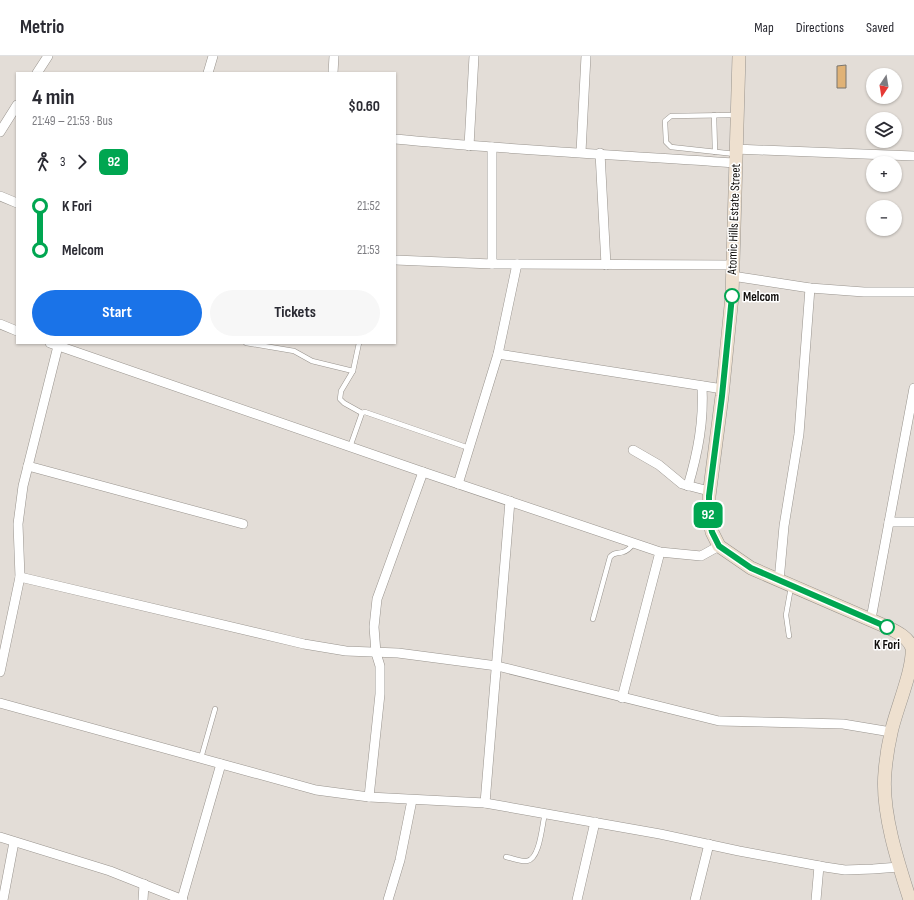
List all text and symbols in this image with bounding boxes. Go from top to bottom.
text: Metrio [20,16,64,39]
text: Map [754,19,774,36]
text: Directions [796,19,844,36]
text: Saved [866,19,894,36]
north arrow [866,68,902,104]
map controls [866,68,902,236]
text: 4 min [32,84,75,111]
text: $0.60 [348,97,380,116]
button: layers [866,112,902,148]
text: 21:49 – 21:53 · Bus [32,113,113,129]
icon: walk [32,151,54,173]
icon: forward [71,151,93,173]
text: 92 [107,153,120,170]
text: 3 [60,154,65,170]
button: + [866,156,902,192]
street label: Atomic Hills Estate Street [724,163,744,276]
text: K Fori [62,197,92,216]
text: 21:52 [357,198,380,214]
button: − [866,200,902,236]
text: Melcom [62,241,104,260]
text: 21:53 [357,242,380,258]
marker: Melcom [724,288,740,304]
place label: Melcom [743,289,780,305]
button: Start [32,290,202,336]
button: Tickets [210,290,380,336]
line badge: 92 [690,502,726,528]
text: 92 [702,506,714,523]
marker: K Fori [879,619,895,635]
place label: K Fori [874,637,900,653]

